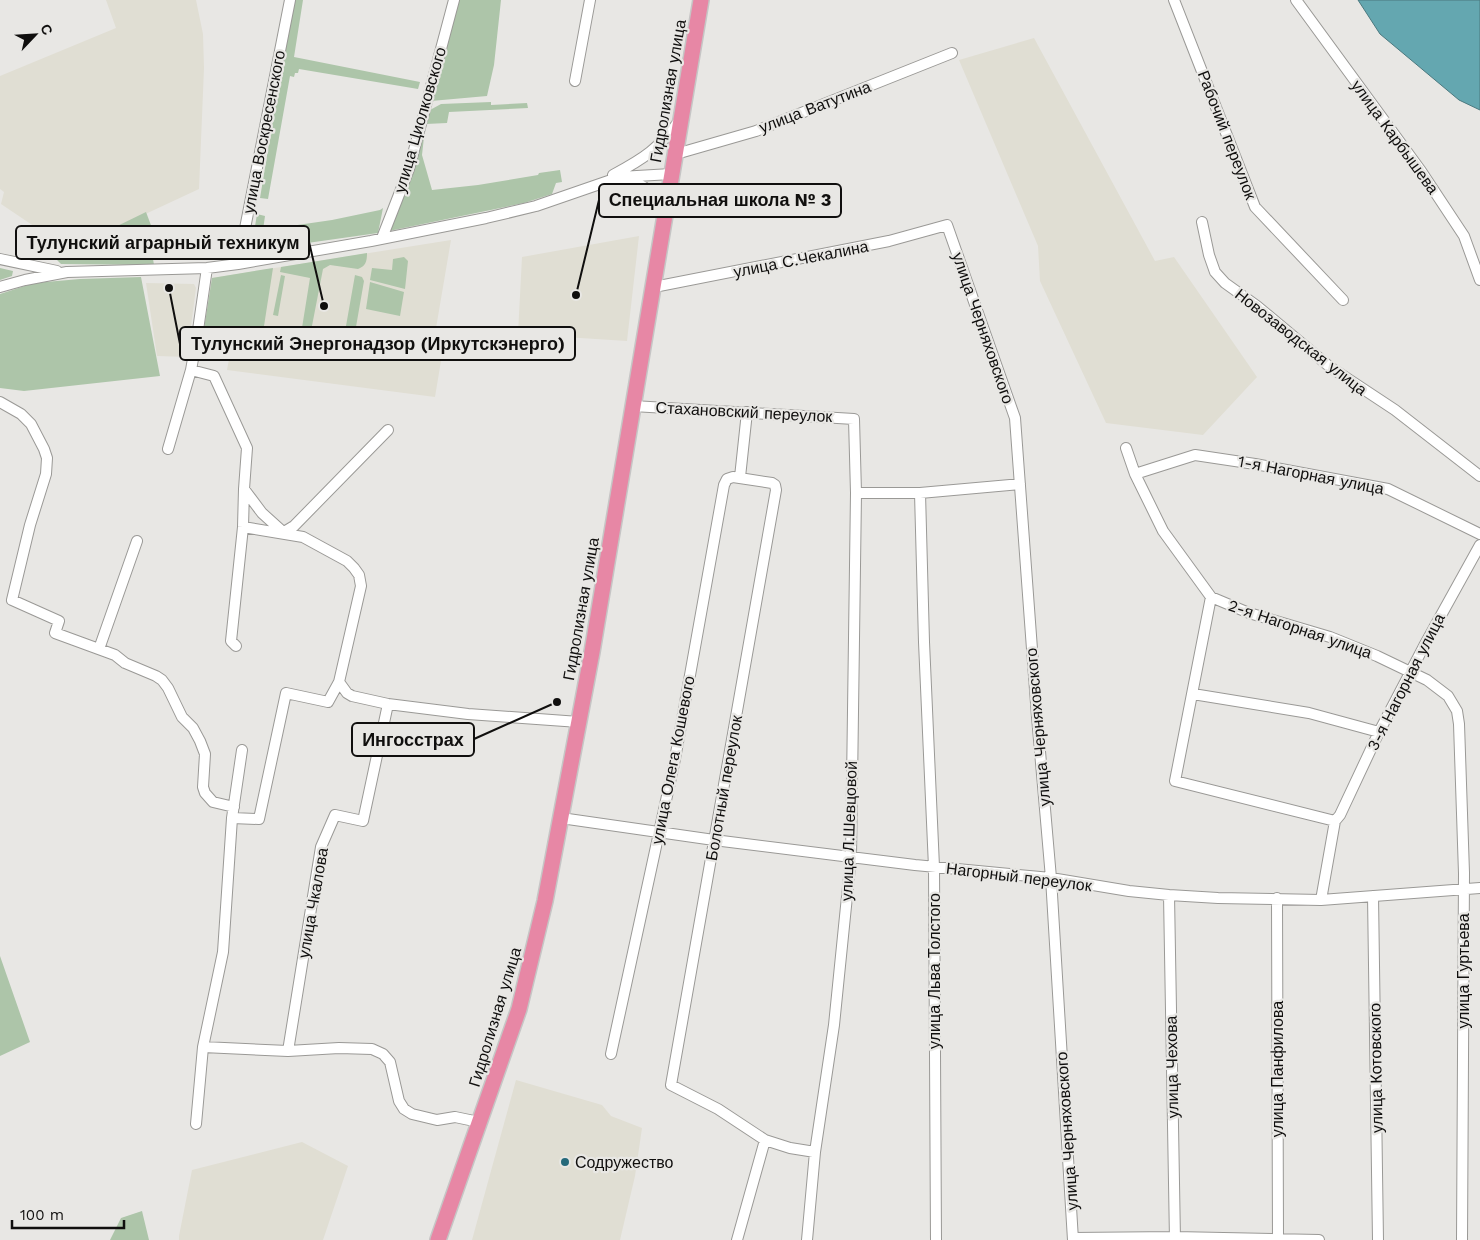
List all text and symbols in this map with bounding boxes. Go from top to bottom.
north arrow [10,10,60,60]
street label: Гидролизная улица [646,18,690,164]
text: С [37,22,56,37]
street label: улица Циолковского [390,45,450,195]
street label: улица Воскресенского [239,49,289,215]
street label: Рабочий переулок [1194,68,1261,203]
street label: улица Карбышева [1347,76,1443,198]
street label: улица Ватутина [756,77,874,137]
callout: Специальная школа № 3 [599,184,841,217]
text: Специальная школа № 3 [609,189,831,210]
callout: Тулунский аграрный техникум [16,226,309,259]
text: Тулунский аграрный техникум [26,232,300,253]
street label: улица С.Чекалина [732,237,870,281]
street label: улица Черняховского [948,250,1018,406]
street label: Новозаводская улица [1231,285,1371,400]
callout: Тулунский Энергонадзор (Иркутскэнерго) [180,327,575,360]
text: Тулунский Энергонадзор (Иркутскэнерго) [191,333,565,354]
street label: Стахановский переулок [655,398,834,426]
street label: 1-я Нагорная улица [1237,452,1386,498]
street label: Гидролизная улица [559,536,603,682]
street label: 2-я Нагорная улица [1226,595,1375,663]
street label: 3-я Нагорная улица [1363,610,1449,754]
street label: улица Черняховского [1022,647,1054,807]
street label: улица Олега Кошевого [647,674,699,846]
street label: Болотный переулок [702,713,746,862]
callout: Ингосстрах [352,723,474,756]
text: Ингосстрах [362,729,464,750]
street label: улица Л.Шевцовой [837,761,861,901]
street label: улица Чкалова [294,846,332,960]
street label: Нагорный переулок [945,859,1094,895]
street label: улица Льва Толстого [925,893,944,1049]
street label: улица Гуртьева [1454,913,1473,1029]
street label: Гидролизная улица [465,945,525,1089]
street label: улица Панфилова [1268,1001,1287,1137]
street label: улица Котовского [1365,1003,1387,1133]
street label: улица Чехова [1162,1015,1182,1118]
street label: улица Черняховского [1052,1051,1082,1211]
place label: Содружество [575,1153,674,1172]
marker: Содружество [559,1156,571,1168]
scale bar [12,1198,125,1230]
text: 100 m [20,1206,64,1224]

